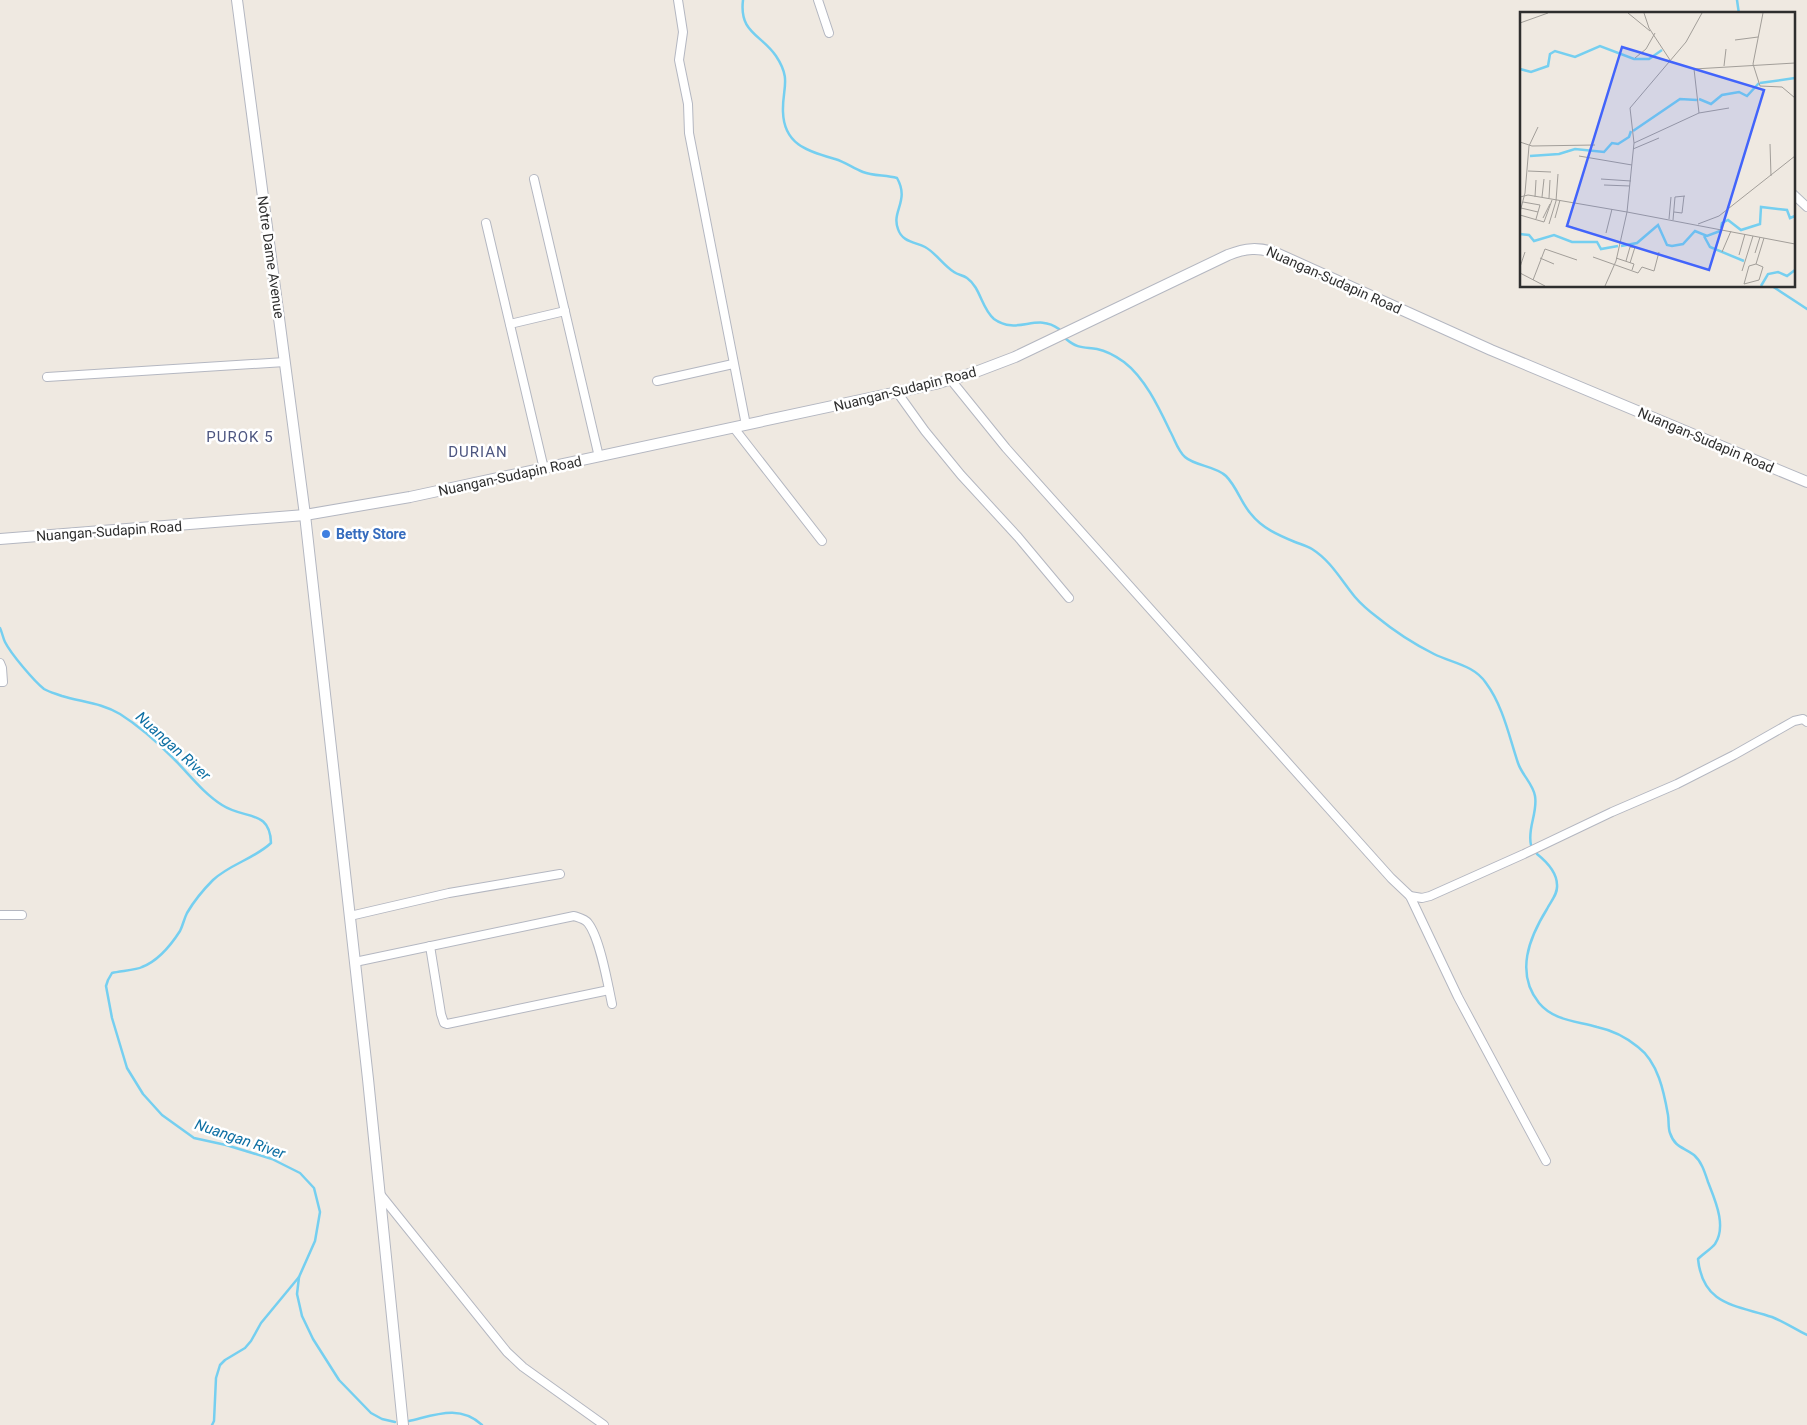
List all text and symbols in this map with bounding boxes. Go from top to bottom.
inset map [1520,12,1794,288]
street label: Notre Dame Avenue [254,195,288,319]
street label: Nuangan-Sudapin Road [1264,243,1404,317]
street label: Nuangan-Sudapin Road [832,364,978,414]
street label: Nuangan-Sudapin Road [1636,404,1776,476]
district label: PUROK 5 [206,428,274,446]
district label: DURIAN [448,443,508,461]
street label: Nuangan-Sudapin Road [437,453,583,499]
street label: Nuangan-Sudapin Road [35,518,183,544]
place label: Betty Store [336,526,407,542]
marker: Betty Store [320,528,332,540]
water label: Nuangan River [132,708,215,785]
water label: Nuangan River [193,1115,288,1163]

